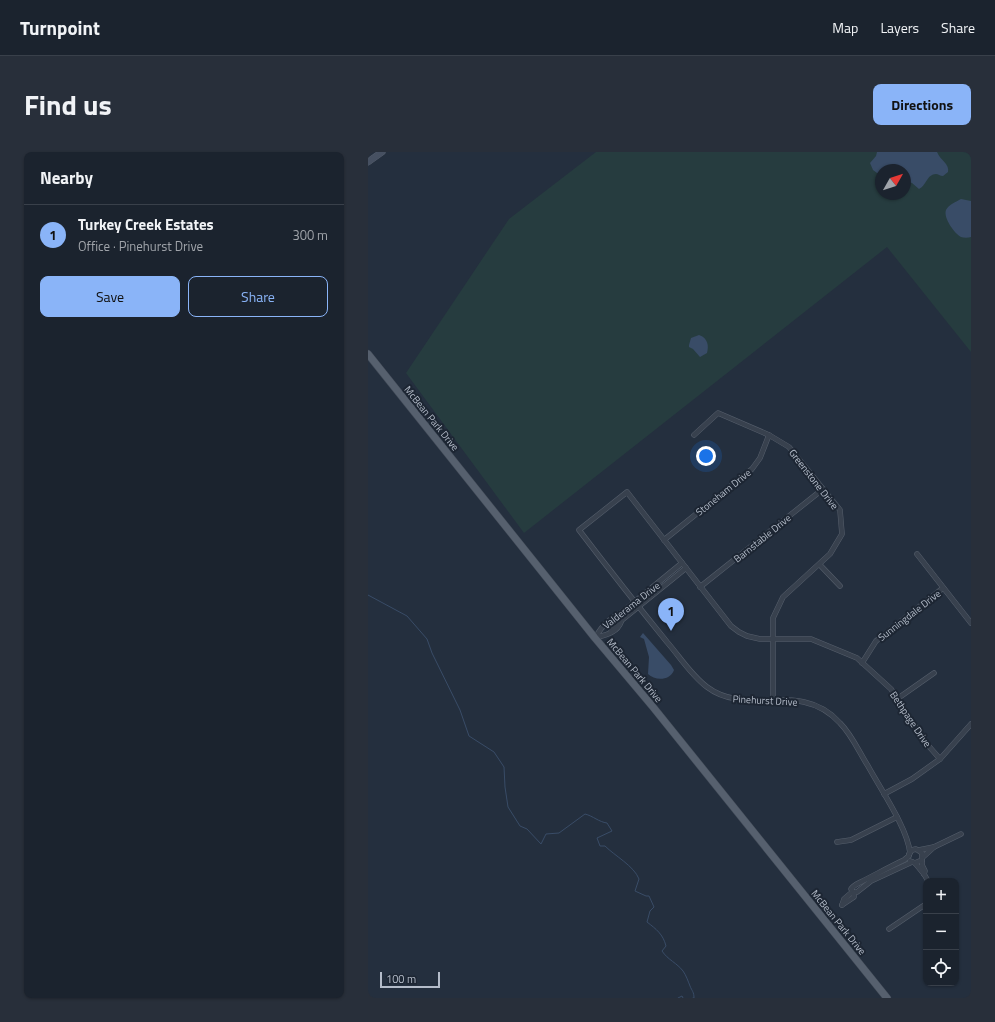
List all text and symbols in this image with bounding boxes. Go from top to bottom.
text: Turnpoint [20,13,100,42]
text: Map [832,17,858,38]
text: Layers [880,17,919,38]
text: Share [941,17,975,38]
text: Find us [24,83,112,126]
button: Directions [873,84,971,125]
north arrow [875,164,911,200]
text: Nearby [40,165,93,191]
text: Turkey Creek Estates [78,213,214,236]
text: 1 [49,225,57,245]
text: 300 m [292,225,328,245]
text: Office · Pinehurst Drive [78,236,203,256]
button: Save [40,276,180,317]
button: Share [188,276,328,317]
street label: McBean Park Drive [401,383,463,454]
your location [696,446,716,466]
street label: Greenstone Drive [785,446,842,513]
street label: Stoneham Drive [692,465,754,519]
street label: Barnstable Drive [730,511,794,566]
street label: Valderama Drive [599,578,663,633]
street label: Sunningdale Drive [875,586,944,645]
pin: 1 [658,598,684,631]
street label: McBean Park Drive [603,635,666,706]
street label: Bethpage Drive [886,688,935,750]
street label: Pinehurst Drive [732,691,798,710]
map controls [923,878,959,986]
button: + [923,878,959,914]
street label: McBean Park Drive [808,887,870,958]
button: − [923,914,959,950]
button: locate [923,950,959,986]
scale bar [380,970,440,989]
text: 100 m [386,971,416,987]

